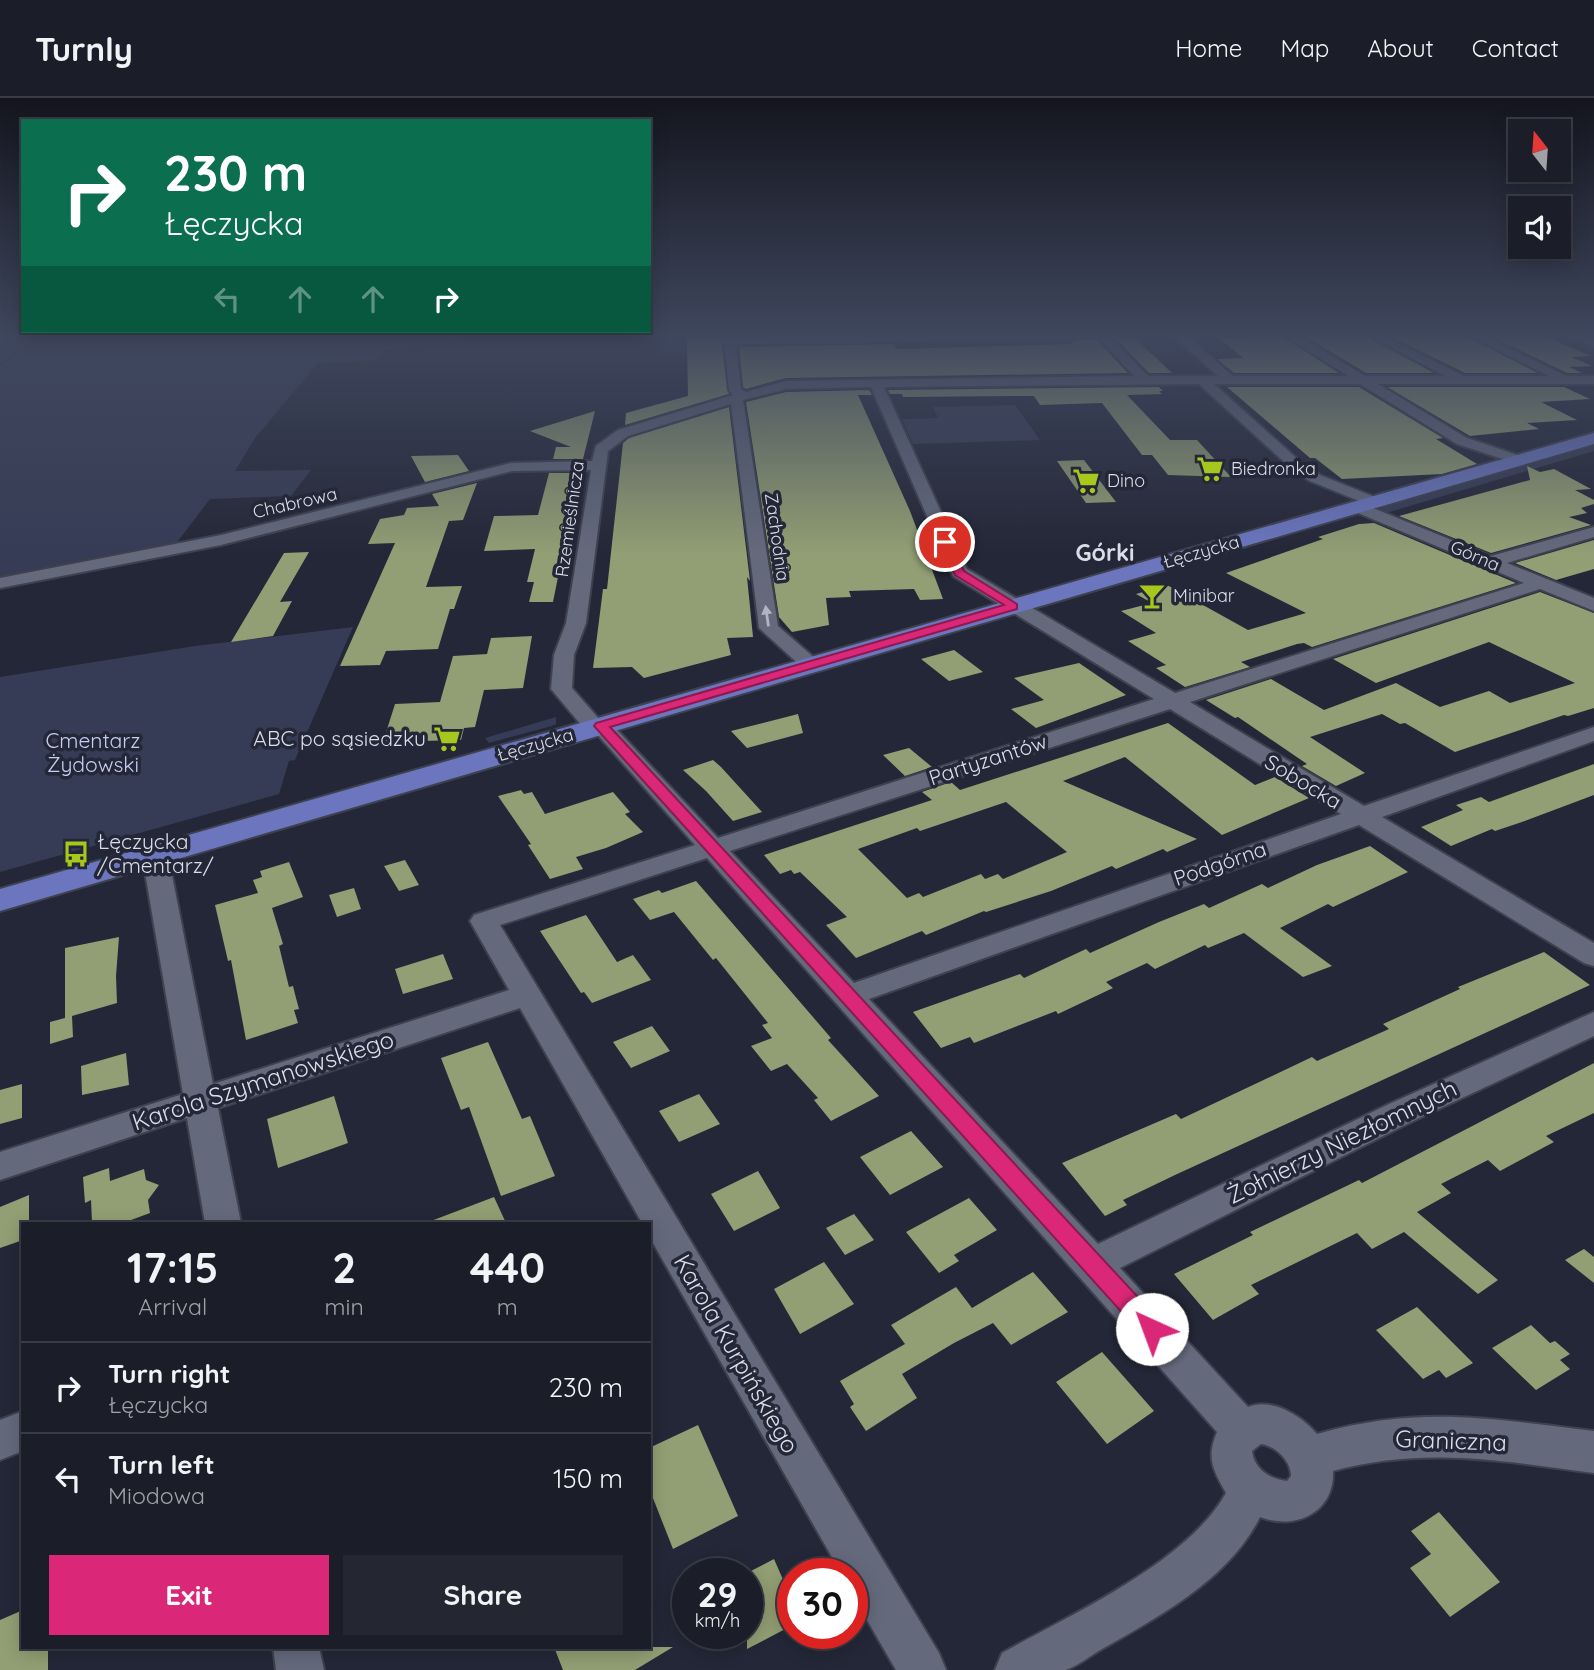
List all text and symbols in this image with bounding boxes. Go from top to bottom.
text: Turnly [35,28,133,69]
text: Home [1175,33,1242,63]
text: Map [1280,33,1329,63]
text: About [1367,33,1434,63]
text: Contact [1472,33,1559,63]
north arrow [1508,119,1572,182]
map controls [1508,119,1571,259]
text: 230 m [164,142,307,203]
icon: right [49,147,140,238]
button: sound [1508,196,1571,259]
text: Łęczycka [164,203,304,243]
icon: left [208,280,246,318]
icon: ahead [281,280,319,318]
icon: ahead [354,280,392,318]
icon: right [427,280,465,318]
supermarket icon: Biedronka [1195,454,1225,484]
place label: Biedronka [1231,457,1316,480]
street label: Rzemieślnicza [550,459,589,578]
supermarket icon: Dino [1071,466,1101,496]
place label: Dino [1107,469,1145,492]
street label: Chabrowa [251,482,339,523]
street label: Zachodnia [760,491,795,583]
pin [915,512,975,572]
icon: arrive [926,523,964,561]
street label: Łęczycka [1160,530,1242,573]
street label: Górna [1447,535,1503,576]
district label: Górki [1076,538,1134,567]
bar icon: Minibar [1137,581,1167,611]
place label: Minibar [1173,584,1235,607]
one-way arrow [761,605,772,627]
street label: Łęczycka [494,723,576,766]
supermarket icon: ABC po sąsiedzku [432,724,462,754]
place label: ABC po sąsiedzku [253,725,426,751]
park label: Cmentarz Żydowski [46,727,140,777]
street label: Partyzantów [925,728,1050,790]
street label: Sobocka [1261,748,1346,814]
place label: Łęczycka /Cmentarz/ [97,828,214,878]
street label: Podgórna [1170,835,1270,891]
bus stop icon: Łęczycka /Cmentarz/ [61,839,91,869]
street label: Karola Szymanowskiego [128,1024,397,1137]
street label: Żołnierzy Niezłomnych [1222,1072,1461,1210]
text: 17:15 [127,1241,218,1294]
text: 2 [332,1241,356,1294]
text: 440 [470,1241,545,1294]
street label: Karola Kurpińskiego [668,1249,806,1458]
text: Arrival [138,1292,207,1321]
text: min [325,1292,364,1321]
text: m [497,1292,518,1321]
position arrow [1115,1292,1189,1366]
text: Turn right [108,1357,230,1390]
icon: right [49,1369,87,1407]
text: 230 m [549,1371,623,1404]
text: Łęczycka [108,1390,208,1419]
street label: Graniczna [1395,1423,1507,1457]
text: Turn left [108,1448,215,1481]
icon: left [49,1460,87,1498]
text: 150 m [553,1462,623,1495]
text: Miodowa [108,1481,205,1510]
button: Exit [49,1555,329,1635]
button: Share [343,1555,623,1635]
speed limit sign: 30 [777,1558,868,1649]
text: 29 [698,1572,737,1616]
text: km/h [695,1609,740,1632]

